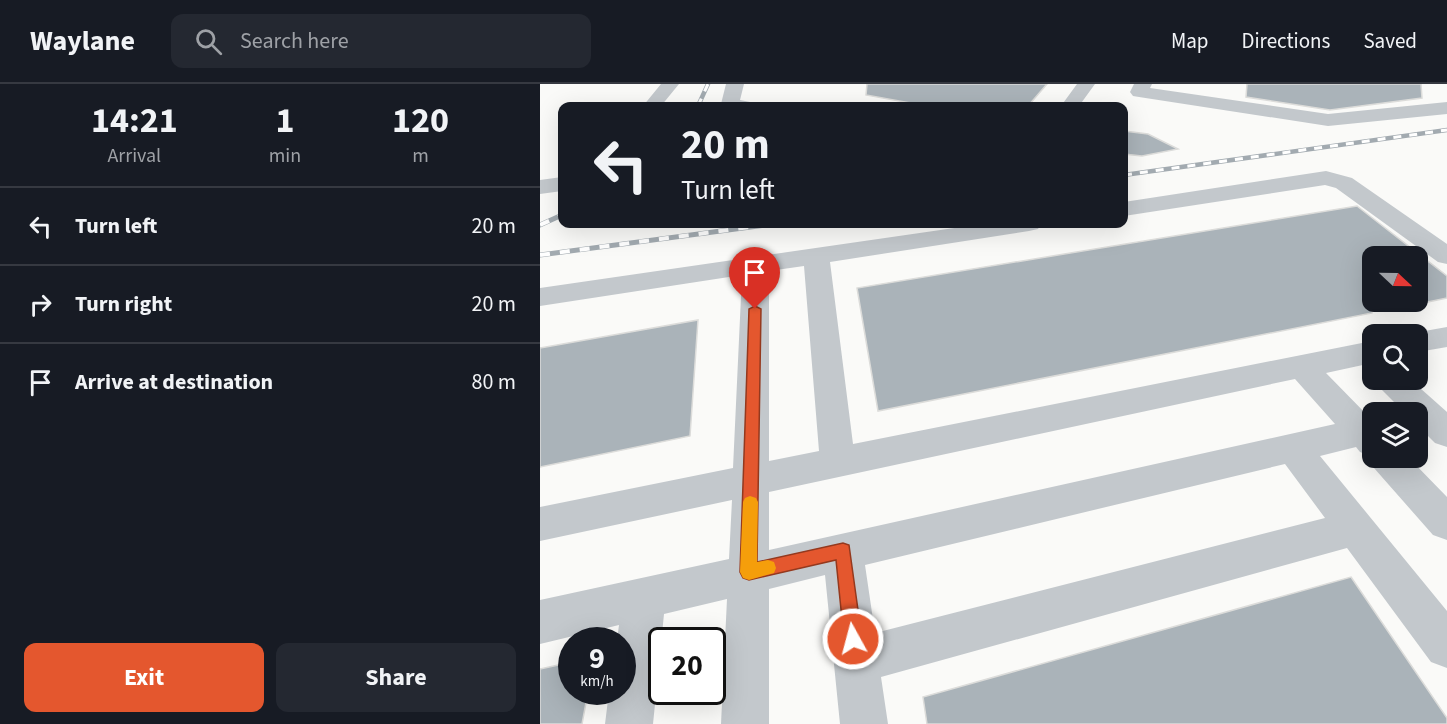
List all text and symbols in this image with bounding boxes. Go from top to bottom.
search box [171,14,591,68]
text: Waylane [30,21,135,61]
icon: search [192,25,225,58]
text: Search here [240,25,349,57]
text: Map [1171,26,1209,56]
text: Directions [1242,26,1330,56]
text: Saved [1363,26,1417,56]
text: 14:21 [91,95,178,146]
text: 1 [275,95,294,146]
text: 120 [392,95,449,146]
text: 20 m [681,115,770,175]
icon: left [582,126,660,204]
text: Arrival [107,142,161,170]
text: min [269,142,301,170]
text: m [412,142,429,170]
text: Turn left [681,171,775,210]
icon: left [24,210,57,243]
text: Turn left [75,210,157,242]
text: 20 m [471,210,516,242]
north arrow [1362,246,1428,312]
map controls [1362,246,1428,468]
pin [729,247,780,309]
icon: arrive [738,256,771,289]
icon: right [24,288,57,321]
text: Turn right [75,288,172,320]
text: 20 m [471,288,516,320]
button: search [1362,324,1428,390]
icon: arrive [24,366,57,399]
text: Arrive at destination [75,366,273,398]
text: 80 m [471,366,516,398]
button: layers [1362,402,1428,468]
position arrow [821,607,885,671]
speed limit sign: 20 [648,627,726,705]
text: 9 [589,637,605,680]
button: Exit [24,643,264,712]
button: Share [276,643,516,712]
text: km/h [580,671,614,692]

